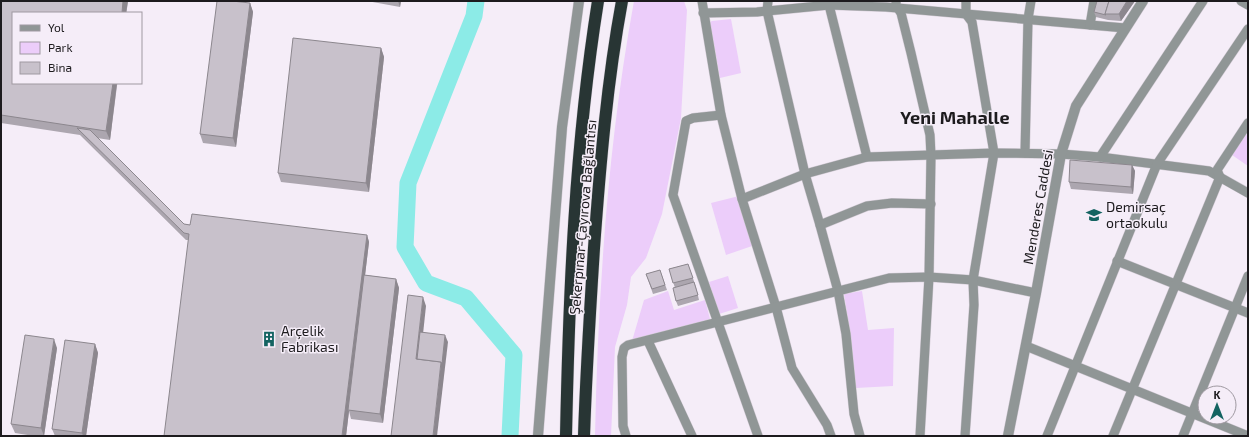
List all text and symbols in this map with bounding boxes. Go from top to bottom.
legend [12,12,142,84]
text: Yol [48,20,65,34]
text: Park [48,40,73,54]
text: Bina [48,60,72,74]
district label: Yeni Mahalle [900,106,1010,128]
street label: Şekerpınar-Çayırova Bağlantısı [566,119,600,315]
street label: Menderes Caddesi [1019,148,1056,266]
place label: Demirsaç ortaokulu [1106,198,1168,231]
school or university icon: Demirsaç ortaokulu [1085,206,1103,224]
place label: Arçelik Fabrikası [281,322,338,355]
building icon: Arçelik Fabrikası [260,330,278,348]
north arrow [1197,385,1237,425]
text: K [1214,388,1221,401]

